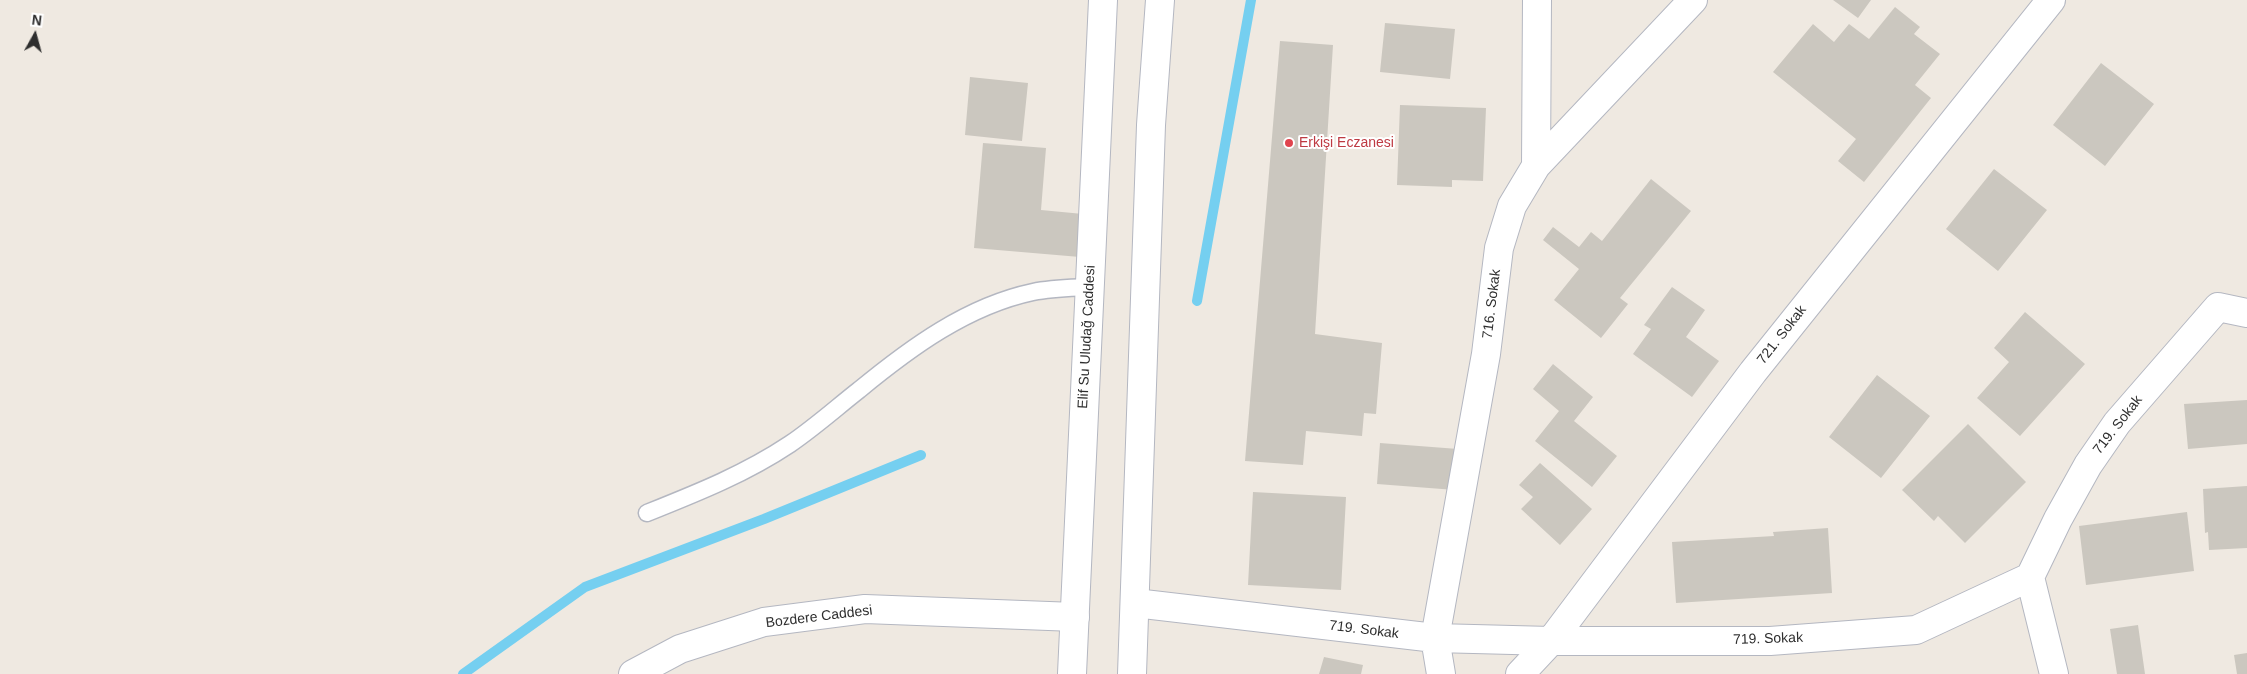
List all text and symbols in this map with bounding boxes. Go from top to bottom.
north arrow [10,10,60,60]
text: N [31,12,43,29]
place label: Erkişi Eczanesi [1299,135,1394,151]
marker: Erkişi Eczanesi [1283,137,1295,149]
street label: Elif Su Uludağ Caddesi [1075,265,1099,409]
street label: 716. Sokak [1479,268,1505,340]
street label: 721. Sokak [1754,302,1810,368]
street label: 719. Sokak [2090,392,2146,458]
street label: Bozdere Caddesi [765,602,873,632]
street label: 719. Sokak [1328,617,1400,643]
street label: 719. Sokak [1733,629,1803,649]

